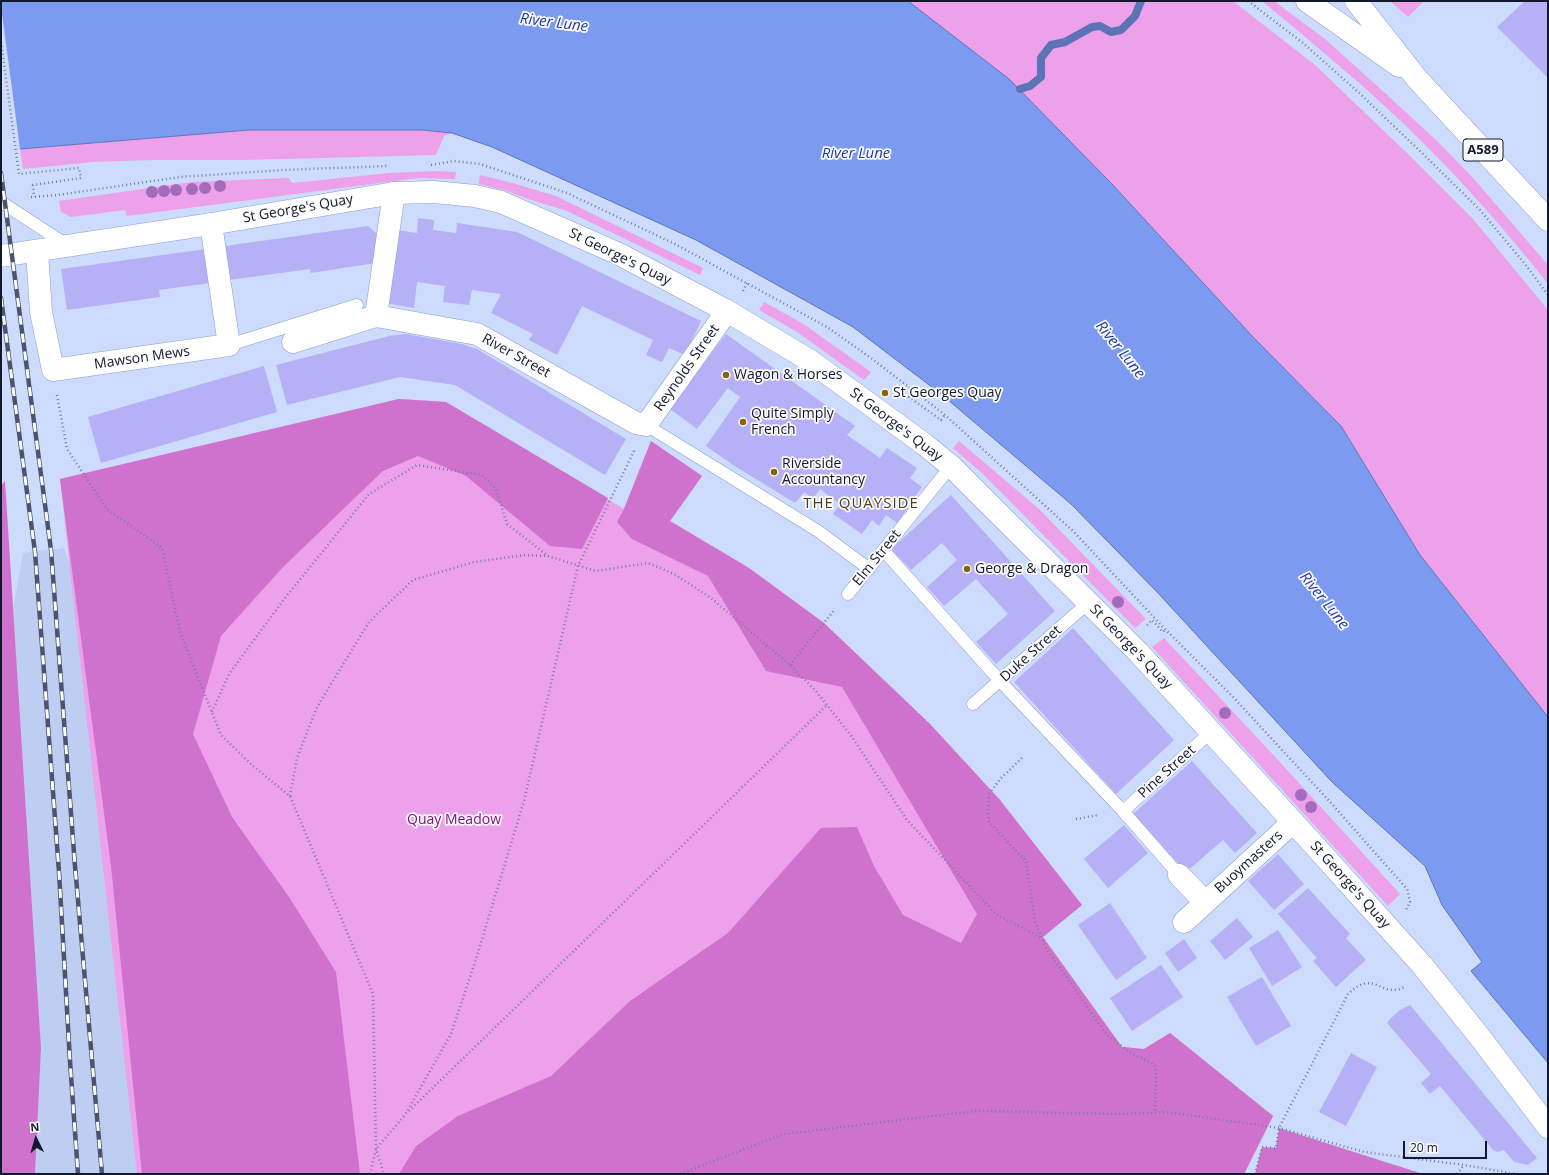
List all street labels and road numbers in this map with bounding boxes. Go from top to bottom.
road number: A589 [1463,139,1503,161]
street label: St George's Quay [242,191,354,227]
street label: St George's Quay [566,225,674,289]
street label: Reynolds Street [651,321,723,415]
street label: River Street [479,330,553,382]
street label: Mawson Mews [93,343,191,373]
street label: St George's Quay [846,385,946,465]
street label: Elm Street [849,527,905,589]
street label: St George's Quay [1086,601,1176,693]
street label: Duke Street [997,622,1065,686]
street label: Pine Street [1135,742,1199,802]
street label: Buoymasters [1212,827,1286,897]
street label: St George's Quay [1306,838,1394,932]

